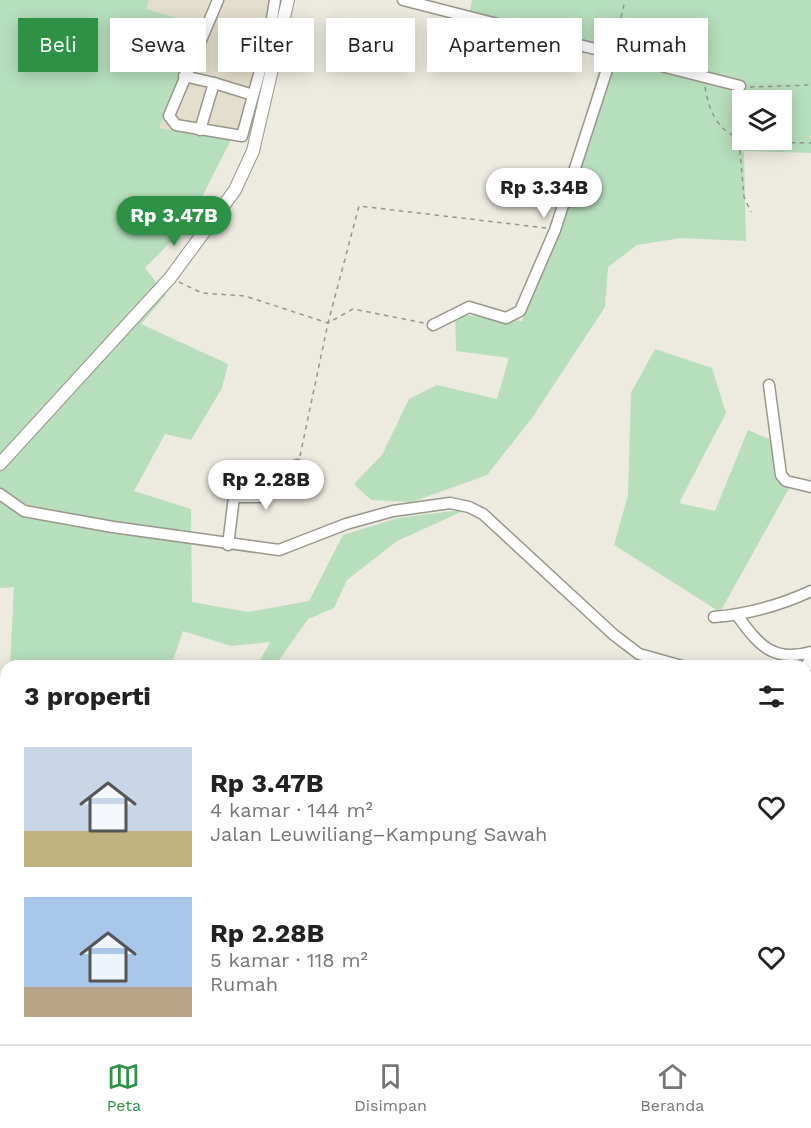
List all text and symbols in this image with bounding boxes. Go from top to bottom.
chip: Beli [18,18,98,72]
chip: Sewa [110,18,206,72]
chip: Filter [218,18,314,72]
chip: Baru [326,18,415,72]
chip: Apartemen [427,18,582,72]
chip: Rumah [594,18,708,72]
map controls [732,90,792,150]
button: layers [732,90,792,150]
pin: Rp 3.34B [482,168,606,219]
text: Rp 3.34B [500,175,588,199]
pin: Rp 3.47B [112,196,236,247]
text: Rp 3.47B [130,203,218,227]
pin: Rp 2.28B [204,460,328,511]
text: Rp 2.28B [222,467,310,491]
icon: filters [755,680,788,713]
text: 3 properti [24,681,151,711]
text: Rp 3.47B [210,768,324,798]
icon: home [72,771,144,843]
icon: heart [755,791,788,824]
text: 4 kamar · 144 m² [210,798,373,822]
text: Jalan Leuwiliang–Kampung Sawah [210,822,547,846]
text: Rp 2.28B [210,918,324,948]
icon: home [72,921,144,993]
icon: heart [755,941,788,974]
text: 5 kamar · 118 m² [210,948,368,972]
text: Rumah [210,972,278,996]
tab: Peta [107,1060,141,1115]
tab: Disimpan [354,1060,427,1115]
tab: Beranda [640,1060,704,1115]

